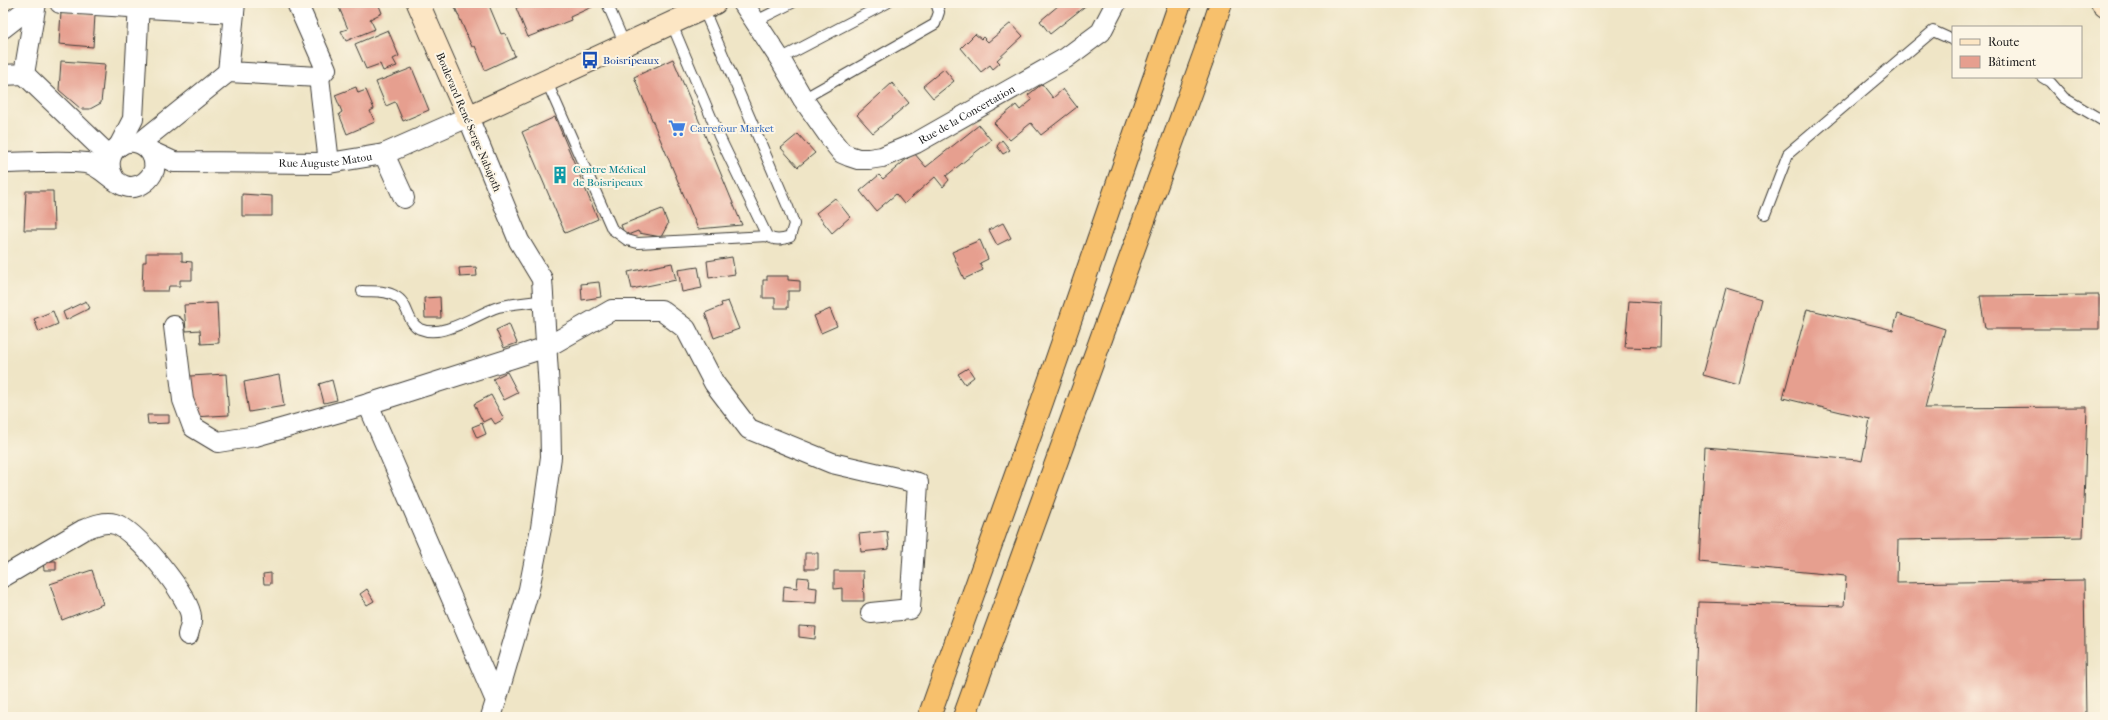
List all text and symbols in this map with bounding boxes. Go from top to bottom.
legend [1952,26,2082,78]
text: Route [1988,35,2020,49]
bus stop icon: Boisripeaux [580,50,600,70]
street label: Boulevard René Serge Nabajoth [433,51,504,194]
place label: Boisripeaux [603,54,660,67]
text: Bâtiment [1988,55,2037,69]
street label: Rue de la Concertation [916,82,1018,147]
supermarket icon: Carrefour Market [667,118,687,138]
place label: Carrefour Market [690,122,774,135]
street label: Rue Auguste Matou [279,150,374,170]
place label: Centre Médical de Boisripeaux [573,163,646,189]
building icon: Centre Médical de Boisripeaux [550,165,570,185]

